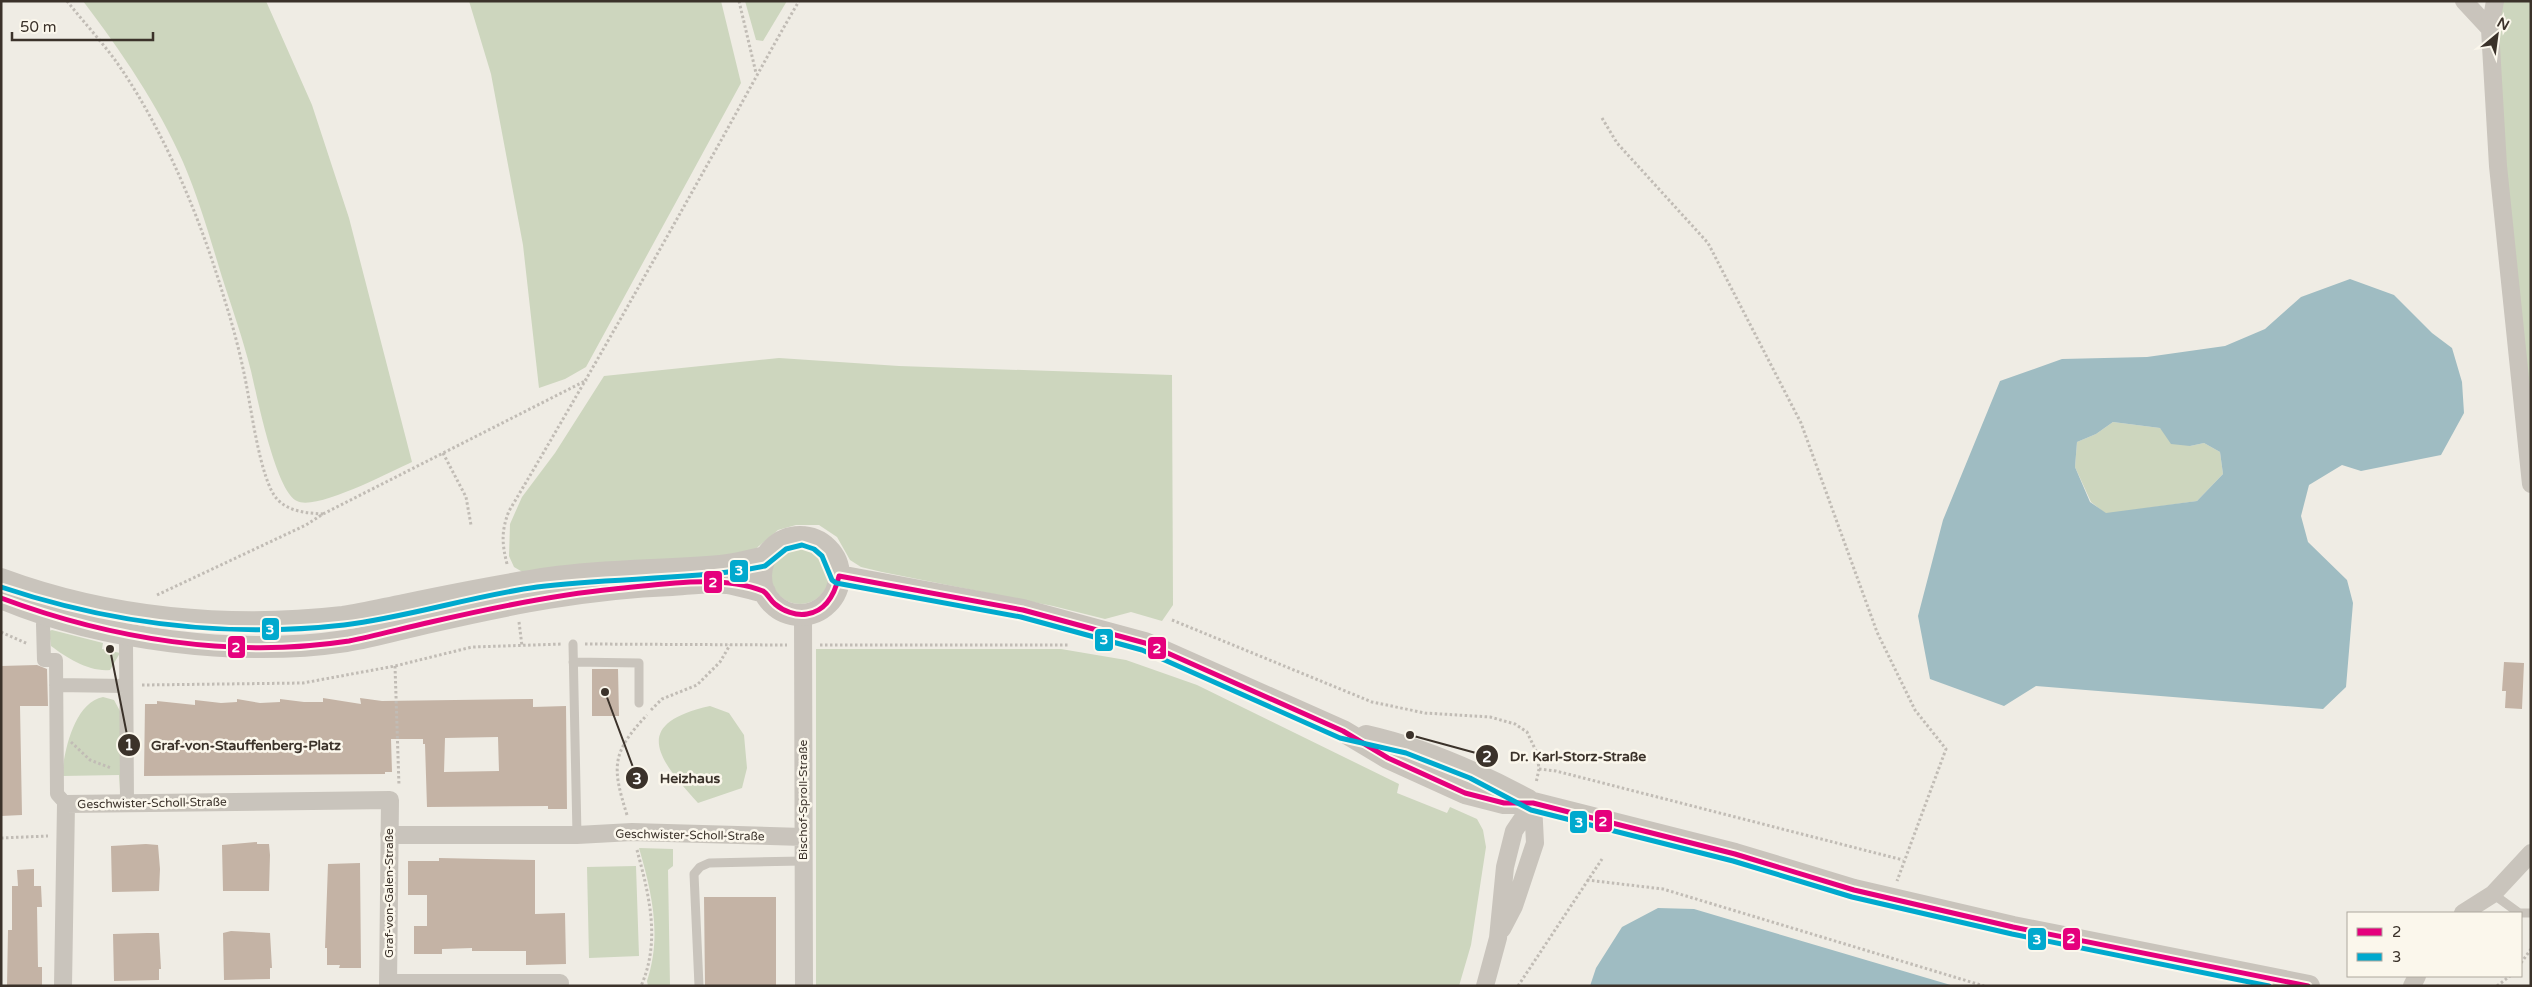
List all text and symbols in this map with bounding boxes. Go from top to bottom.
scale bar [12,10,154,42]
north arrow [2472,10,2522,60]
text: N [2494,14,2512,34]
text: 50 m [20,18,57,36]
line badge: 3 [729,559,749,583]
text: 3 [735,562,744,579]
line badge: 2 [703,570,723,594]
text: 2 [709,574,718,591]
line badge: 3 [261,617,280,641]
text: 3 [266,621,275,638]
line badge: 3 [1094,628,1114,652]
text: 3 [1100,631,1109,648]
line badge: 2 [227,635,246,659]
line badge: 2 [1147,636,1167,660]
text: 2 [232,639,241,656]
text: 2 [1153,640,1162,657]
callout: Graf-von-Stauffenberg-Platz [116,730,351,759]
text: 1 [124,736,134,754]
text: Graf-von-Stauffenberg-Platz [151,737,341,754]
street label: Bischof-Sproll-Straße [796,740,810,860]
callout: Dr. Karl-Storz-Straße [1475,742,1656,771]
text: 2 [1482,748,1492,766]
text: Dr. Karl-Storz-Straße [1510,748,1646,765]
callout: Heizhaus [625,764,730,793]
text: 3 [632,770,642,788]
text: Heizhaus [660,770,720,787]
street label: Geschwister-Scholl-Straße [77,795,227,811]
line badge: 2 [1594,809,1613,833]
line badge: 3 [1569,810,1588,834]
text: 2 [1599,813,1608,830]
text: 3 [1575,814,1584,831]
street label: Geschwister-Scholl-Straße [615,827,765,843]
street label: Graf-von-Galen-Straße [382,828,396,958]
legend [2347,912,2522,977]
text: 2 [2392,923,2401,941]
line badge: 3 [2027,927,2047,951]
line badge: 2 [2062,927,2081,951]
text: 2 [2067,930,2076,947]
text: 3 [2033,931,2042,948]
text: 3 [2392,948,2401,966]

